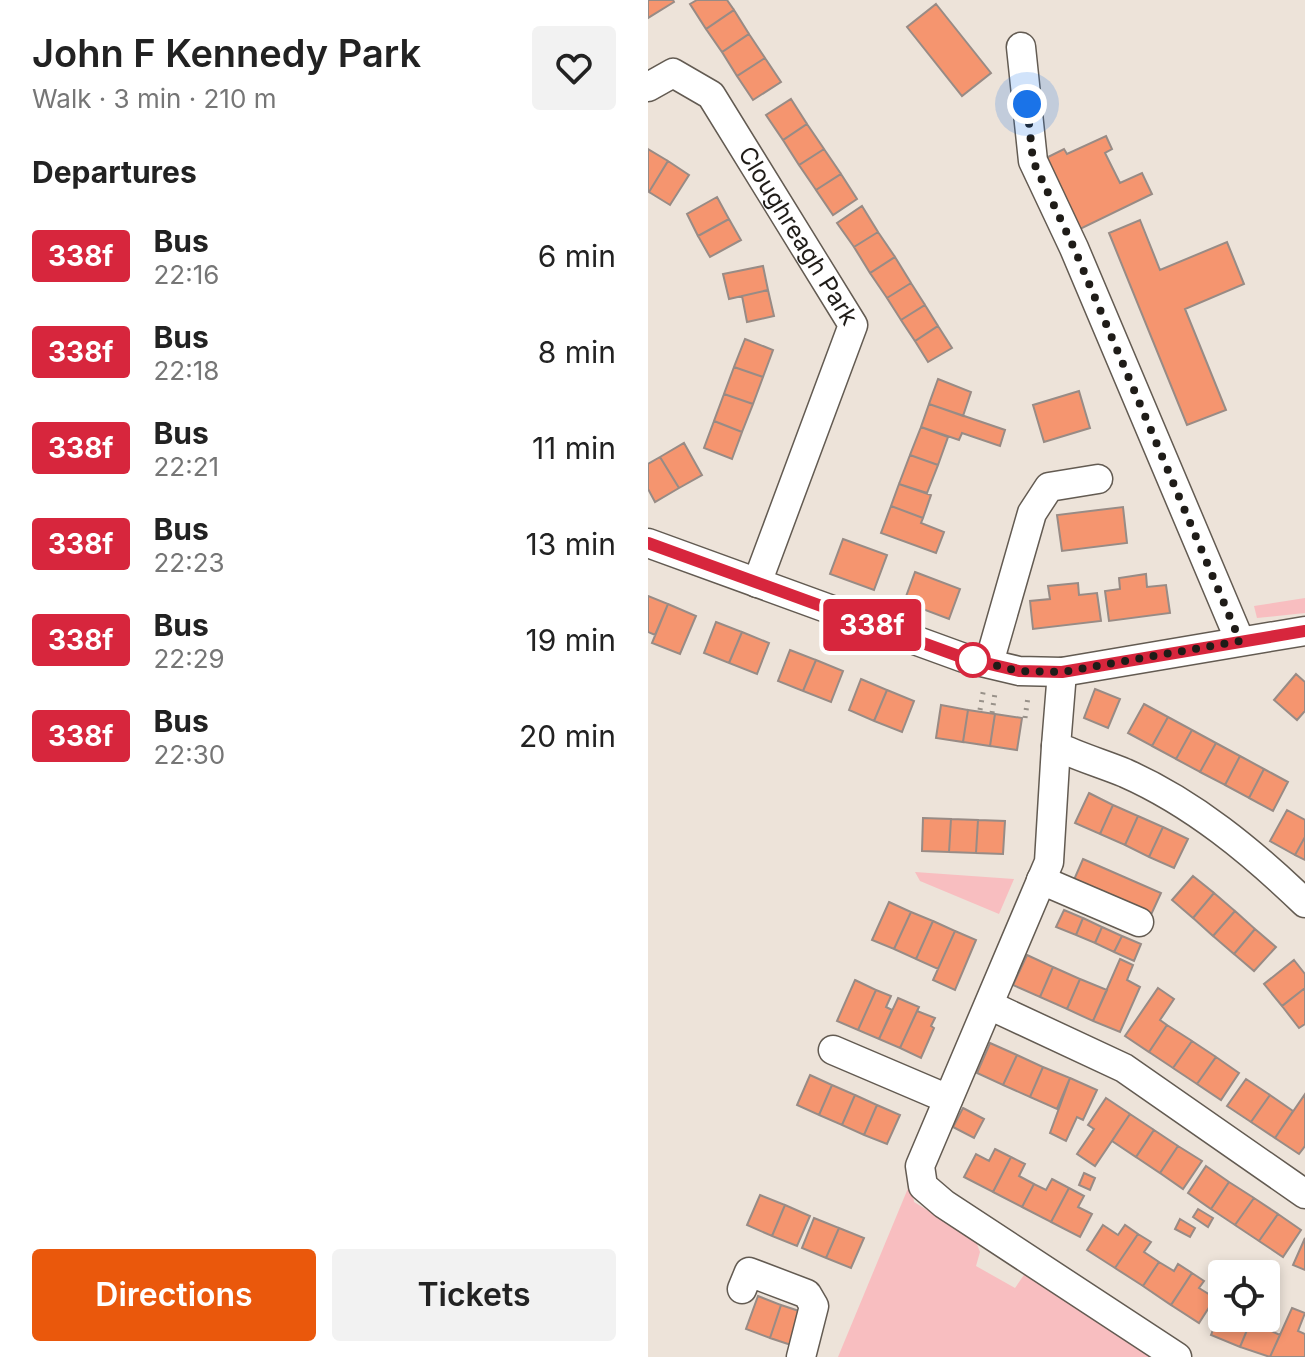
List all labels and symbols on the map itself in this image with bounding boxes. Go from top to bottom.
your location [1007,84,1047,124]
street label: Cloughreagh Park [732,141,864,330]
line badge: 338f [816,599,928,651]
unlabelled marker [956,643,990,677]

